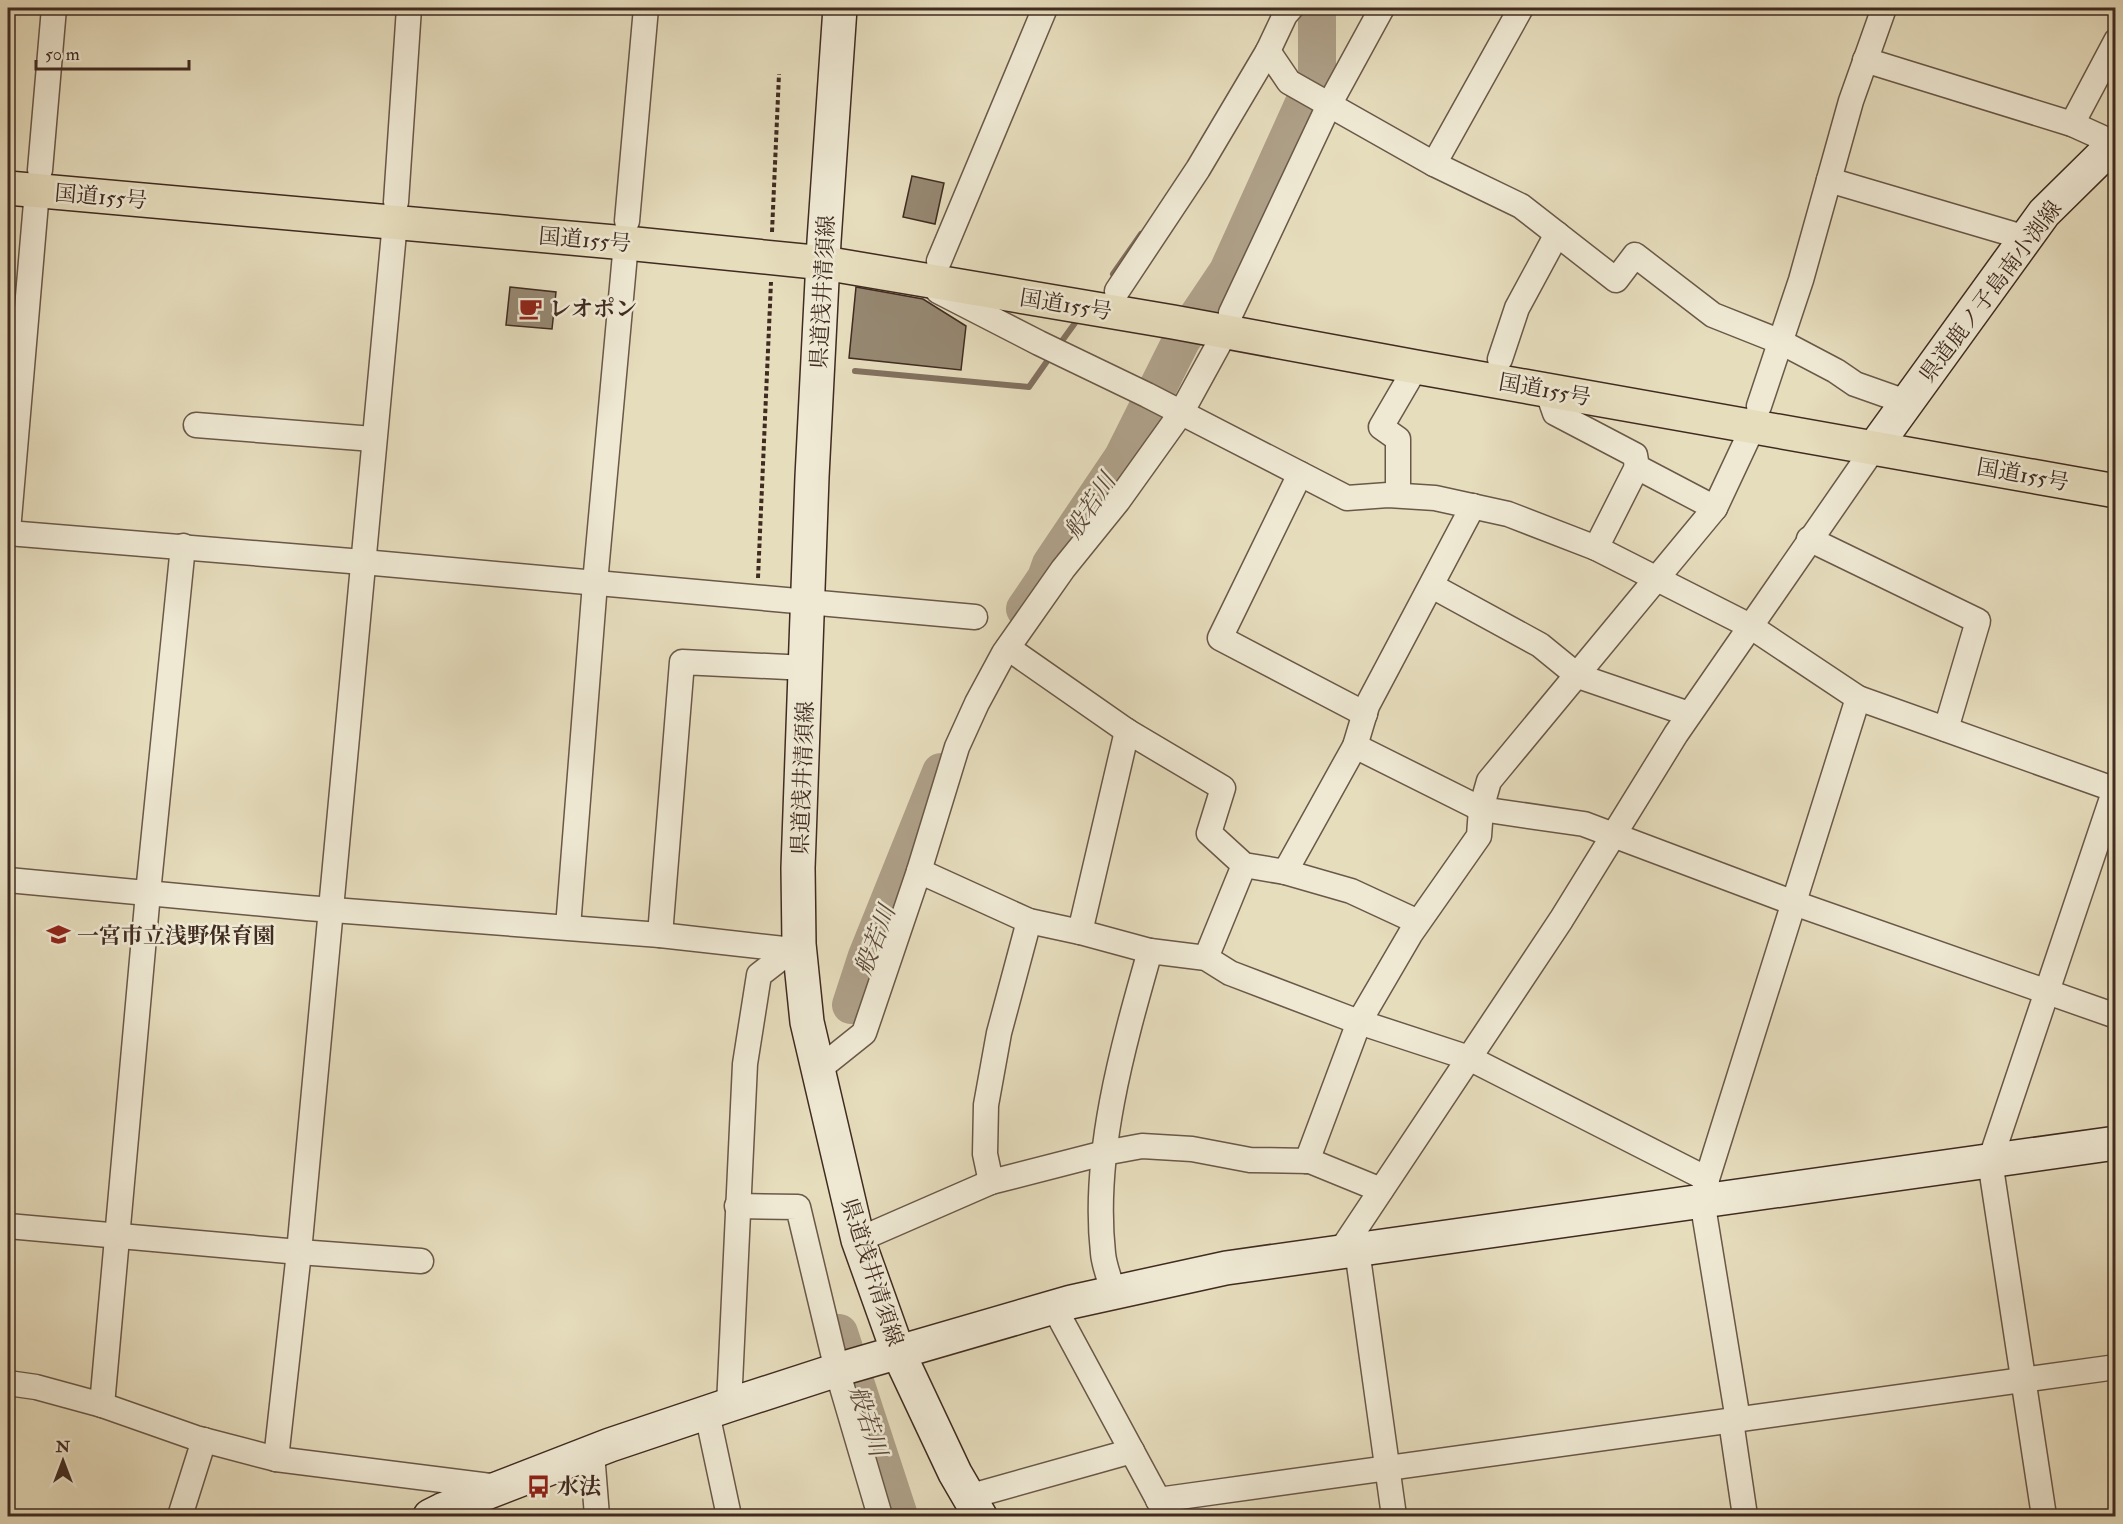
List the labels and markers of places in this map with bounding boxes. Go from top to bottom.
cafe icon: レオポン [518,295,544,321]
place label: レオポン [549,295,637,323]
school or university icon: 一宮市立浅野保育園 [46,922,72,948]
place label: 一宮市立浅野保育園 [77,922,275,950]
bus stop icon: 水法 [526,1473,552,1499]
place label: 水法 [557,1473,601,1501]

